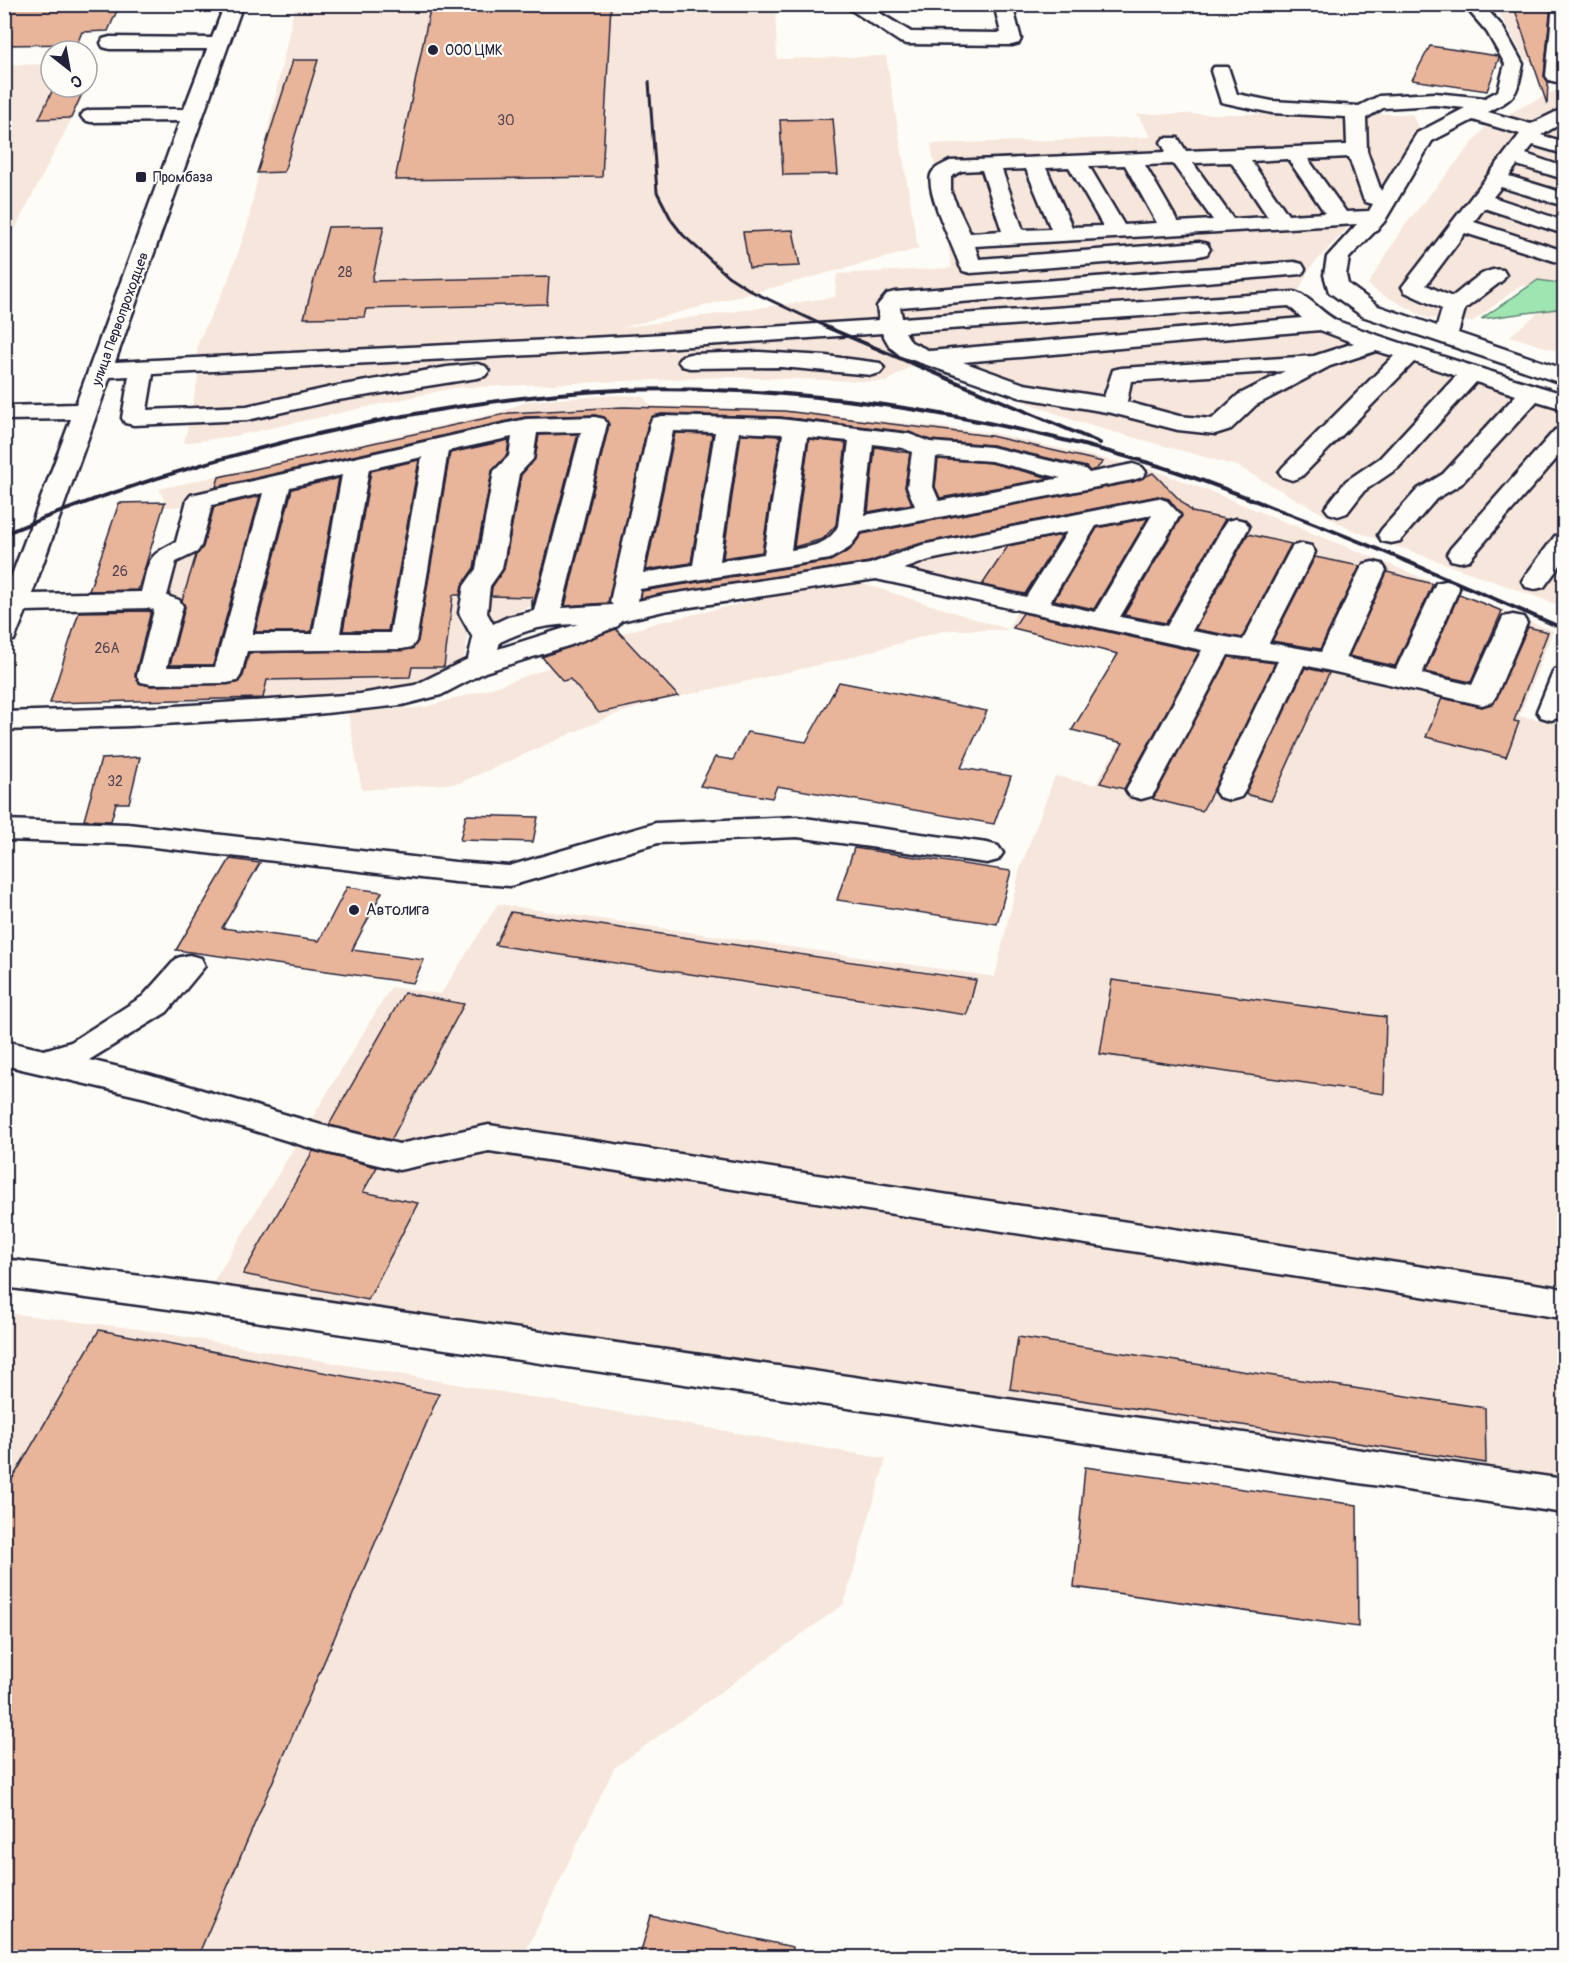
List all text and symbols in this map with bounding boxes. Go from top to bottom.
north arrow [39,39,99,99]
place label: ООО ЦМК [445,42,503,59]
marker: ООО ЦМК [426,43,440,57]
text: С [67,70,86,92]
house number: 30 [497,112,515,129]
place label: Промбаза [153,169,213,186]
marker: Промбаза [134,170,148,184]
street label: улица Первопроходцев [88,250,152,389]
house number: 28 [338,264,352,281]
house number: 26 [112,563,128,580]
house number: 26А [94,640,120,657]
house number: 32 [107,773,123,790]
place label: Автолига [366,900,429,920]
marker: Автолига [347,903,361,917]

